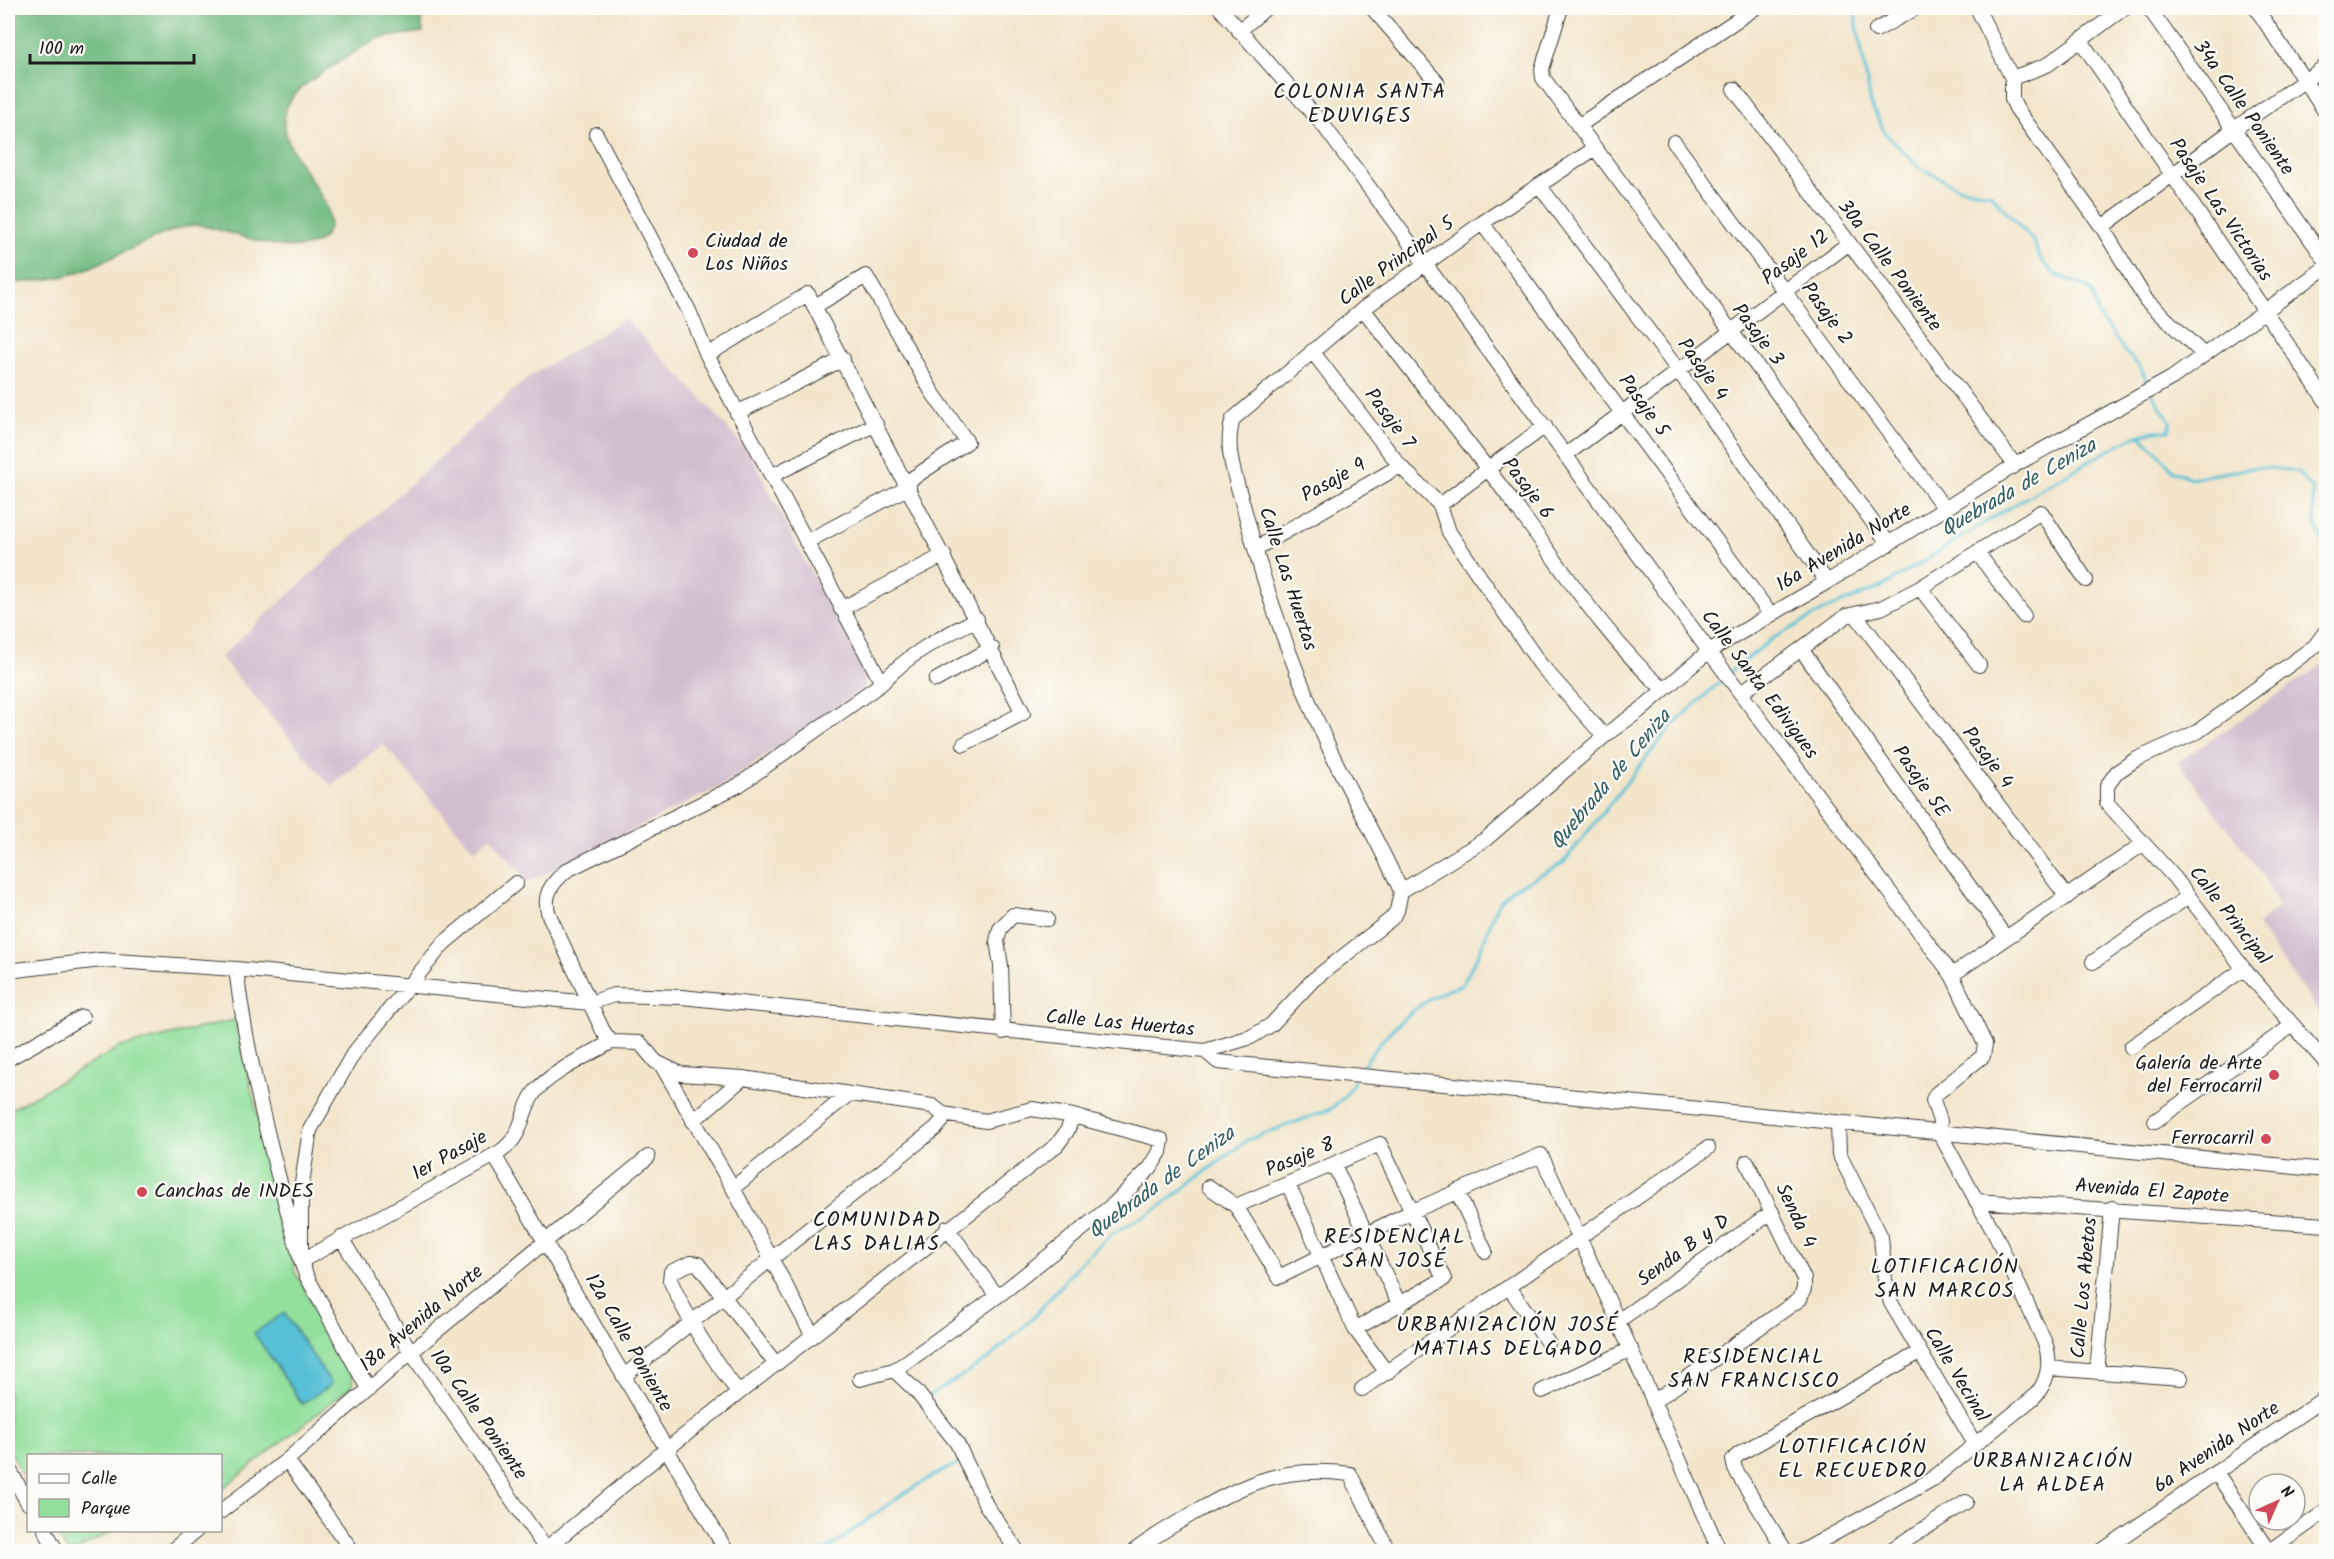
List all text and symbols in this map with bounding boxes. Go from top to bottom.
scale bar [30,27,194,65]
street label: 34a Calle Poniente [2184,33,2302,183]
text: 100 m [39,35,84,64]
district label: COLONIA SANTA EDUVIGES [1273,76,1447,133]
street label: Pasaje Las Victorias [2160,132,2280,289]
street label: 30a Calle Poniente [1828,193,1950,339]
street label: Calle Principal 5 [1332,208,1463,315]
street label: Pasaje 12 [1755,222,1837,294]
place label: Ciudad de Los Niños [705,226,789,281]
marker: Ciudad de Los Niños [686,246,700,260]
street label: Pasaje 2 [1792,276,1860,352]
street label: Pasaje 3 [1723,297,1791,373]
street label: Pasaje 4 [1668,332,1736,408]
street label: Pasaje 5 [1609,368,1678,445]
street label: Pasaje 7 [1355,382,1423,457]
water label: Quebrada de Ceniza [1935,429,2104,546]
street label: Pasaje 9 [1296,450,1373,512]
street label: Pasaje 6 [1493,451,1561,527]
street label: 16a Avenida Norte [1770,495,1918,601]
street label: Calle Las Huertas [1249,503,1325,655]
street label: Calle Santa Edivigues [1692,603,1826,767]
water label: Quebrada de Ceniza [1542,701,1681,858]
street label: Pasaje 4 [1953,720,2021,796]
street label: Pasaje 5E [1883,739,1958,826]
street label: Calle Principal [2180,859,2278,973]
street label: Calle Las Huertas [1044,1002,1196,1046]
place label: Galería de Arte del Ferrocarril [2135,1048,2262,1103]
marker: Galería de Arte del Ferrocarril [2267,1068,2281,1082]
water label: Quebrada de Ceniza [1081,1117,1244,1248]
street label: 1er Pasaje [406,1122,494,1190]
place label: Ferrocarril [2171,1123,2254,1155]
street label: Pasaje 8 [1260,1129,1340,1187]
marker: Ferrocarril [2259,1132,2273,1146]
street label: Avenida El Zapote [2074,1171,2230,1213]
place label: Canchas de INDES [154,1176,314,1208]
street label: Senda 4 [1766,1178,1824,1254]
marker: Canchas de INDES [135,1185,149,1199]
district label: COMUNIDAD LAS DALIAS [813,1204,941,1261]
street label: Senda B y D [1631,1206,1737,1296]
street label: Calle Los Abetos [2063,1216,2107,1360]
district label: RESIDENCIAL SAN JOSÉ [1324,1221,1466,1278]
district label: LOTIFICACIÓN SAN MARCOS [1870,1251,2020,1308]
street label: 18a Avenida Norte [353,1257,491,1381]
street label: 12a Calle Poniente [575,1268,681,1418]
district label: URBANIZACIÓN JOSÉ MATIAS DELGADO [1396,1309,1620,1366]
street label: Calle Vecinal [1915,1321,1997,1429]
district label: RESIDENCIAL SAN FRANCISCO [1668,1341,1840,1398]
street label: 10a Calle Poniente [421,1343,535,1487]
street label: 6a Avenida Norte [2149,1397,2285,1499]
district label: LOTIFICACIÓN EL RECUEDRO [1778,1431,1928,1488]
district label: URBANIZACIÓN LA ALDEA [1972,1445,2134,1502]
legend [27,1454,222,1532]
text: Calle [81,1465,117,1494]
north arrow [2247,1472,2307,1532]
text: Parque [81,1495,130,1524]

